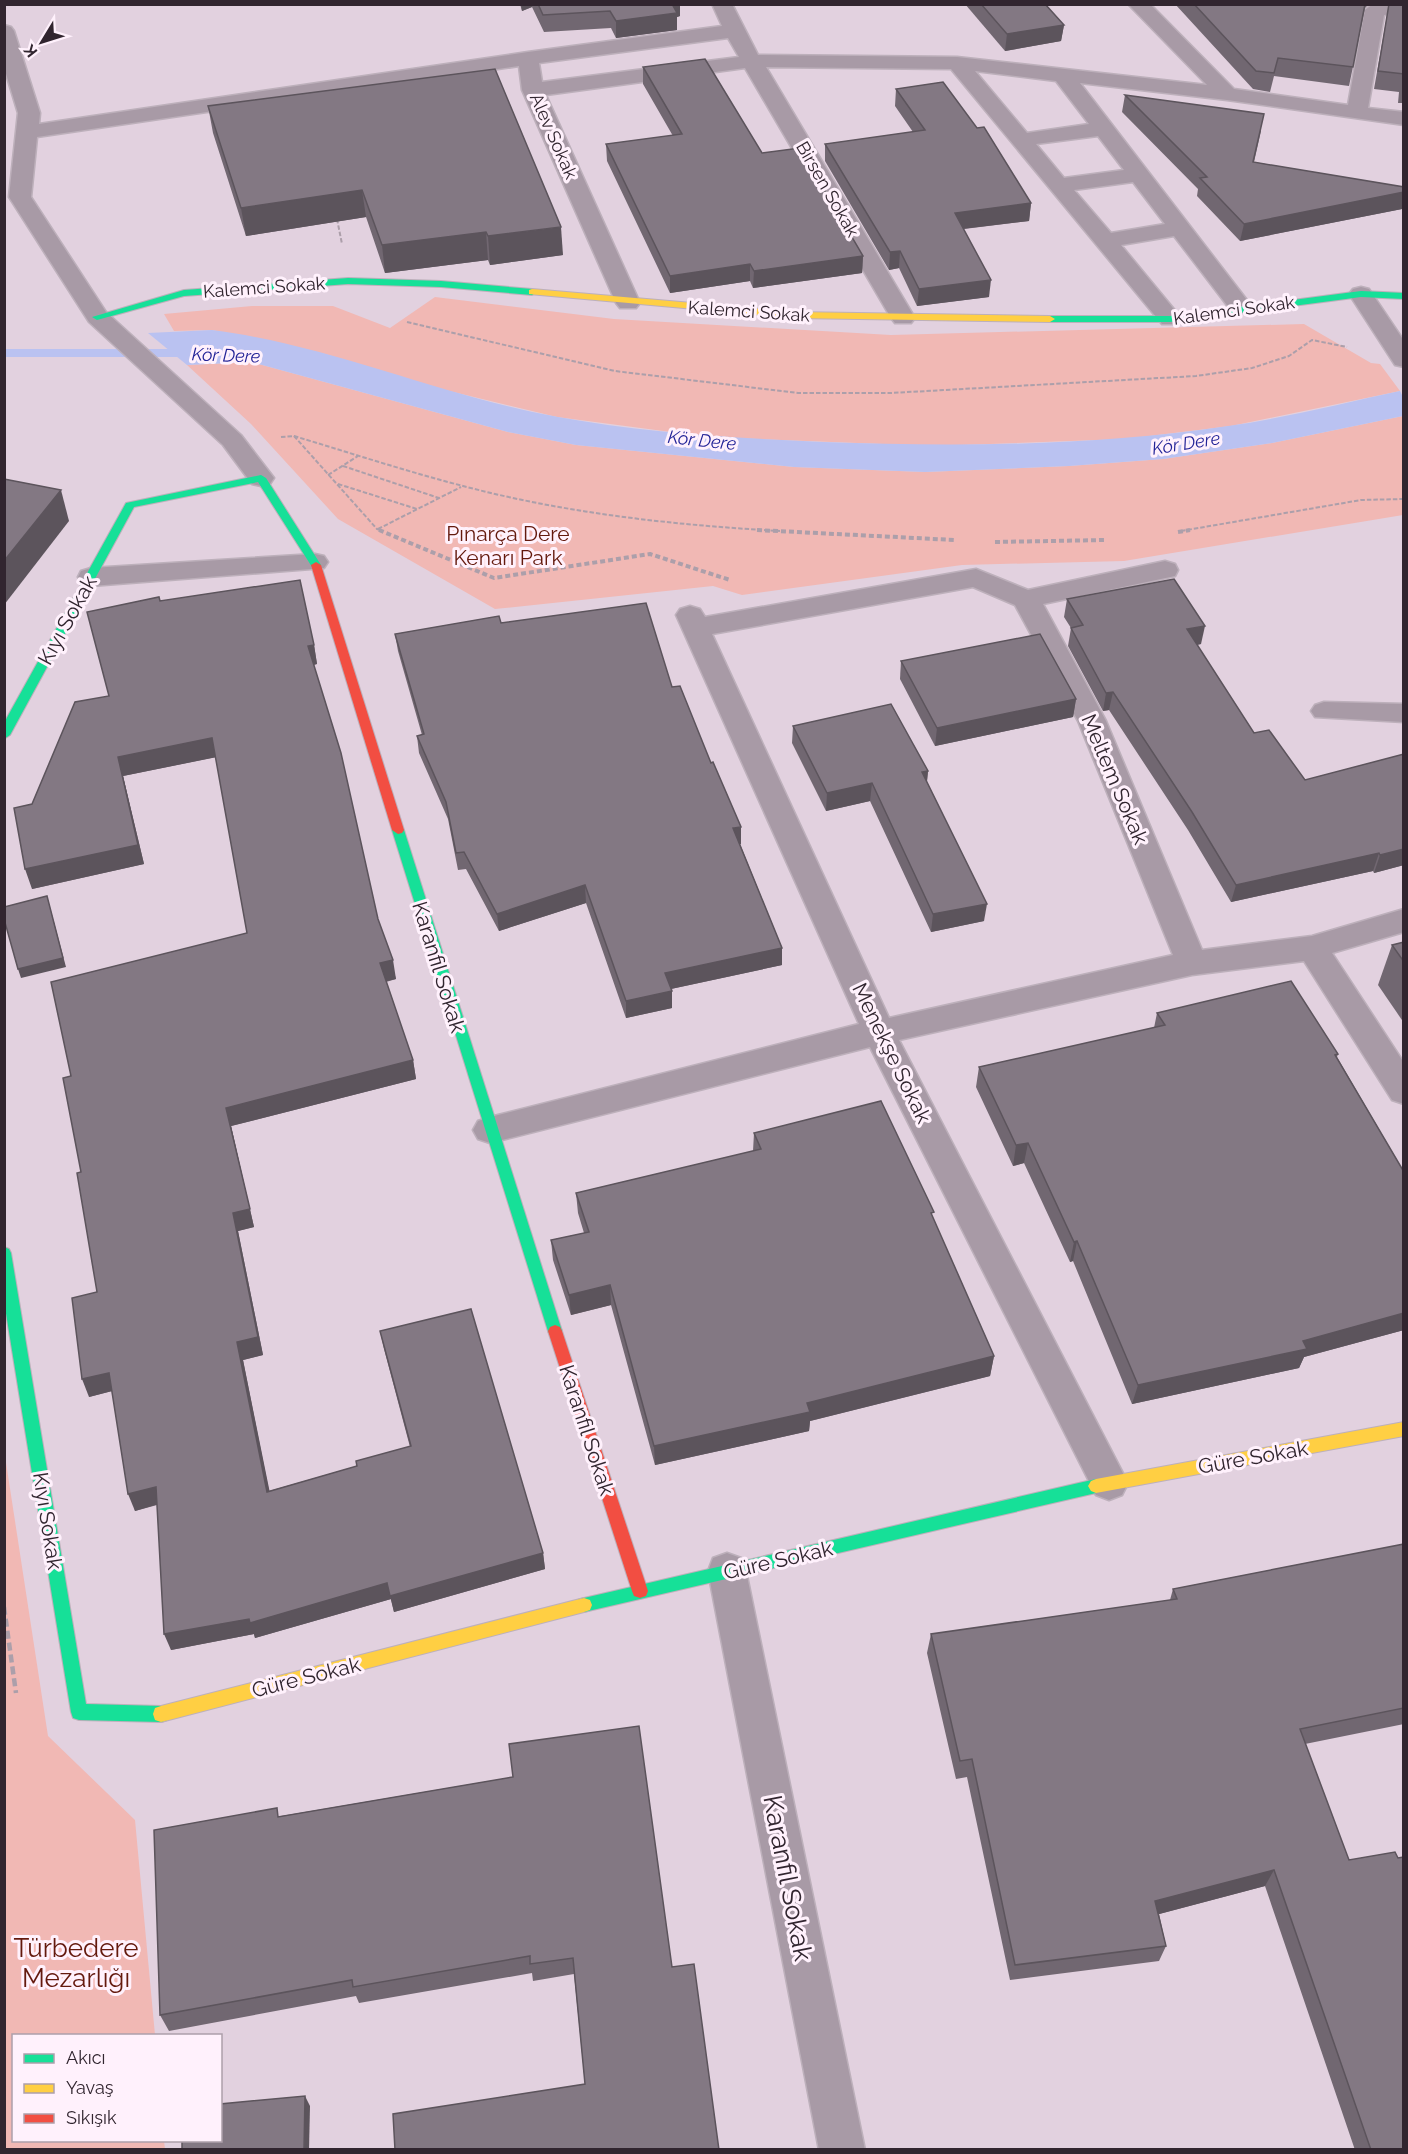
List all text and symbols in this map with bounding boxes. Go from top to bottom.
north arrow [12,12,72,72]
text: K [20,41,41,61]
street label: Alev Sokak [526,90,582,183]
street label: Birsen Sokak [792,137,864,241]
street label: Kalemci Sokak [202,272,326,302]
street label: Kalemci Sokak [1172,291,1296,329]
street label: Kalemci Sokak [687,296,811,326]
water label: Kör Dere [191,343,261,367]
water label: Kör Dere [667,426,738,454]
water label: Kör Dere [1150,427,1222,459]
park label: Pınarça Dere Kenarı Park [446,521,570,570]
street label: Kıyı Sokak [32,571,102,669]
street label: Meltem Sokak [1076,710,1154,848]
street label: Karanfil Sokak [407,898,471,1036]
street label: Menekşe Sokak [847,979,937,1127]
street label: Karanfil Sokak [554,1362,620,1498]
street label: Güre Sokak [1196,1435,1310,1479]
street label: Kıyı Sokak [28,1470,68,1572]
street label: Güre Sokak [721,1535,835,1585]
street label: Güre Sokak [249,1651,363,1703]
street label: Karanfil Sokak [757,1793,819,1964]
park label: Türbedere Mezarlığı [14,1933,138,1993]
legend [12,2034,222,2142]
text: Akıcı [66,2047,105,2068]
text: Yavaş [66,2077,114,2098]
text: Sıkışık [66,2107,117,2128]

